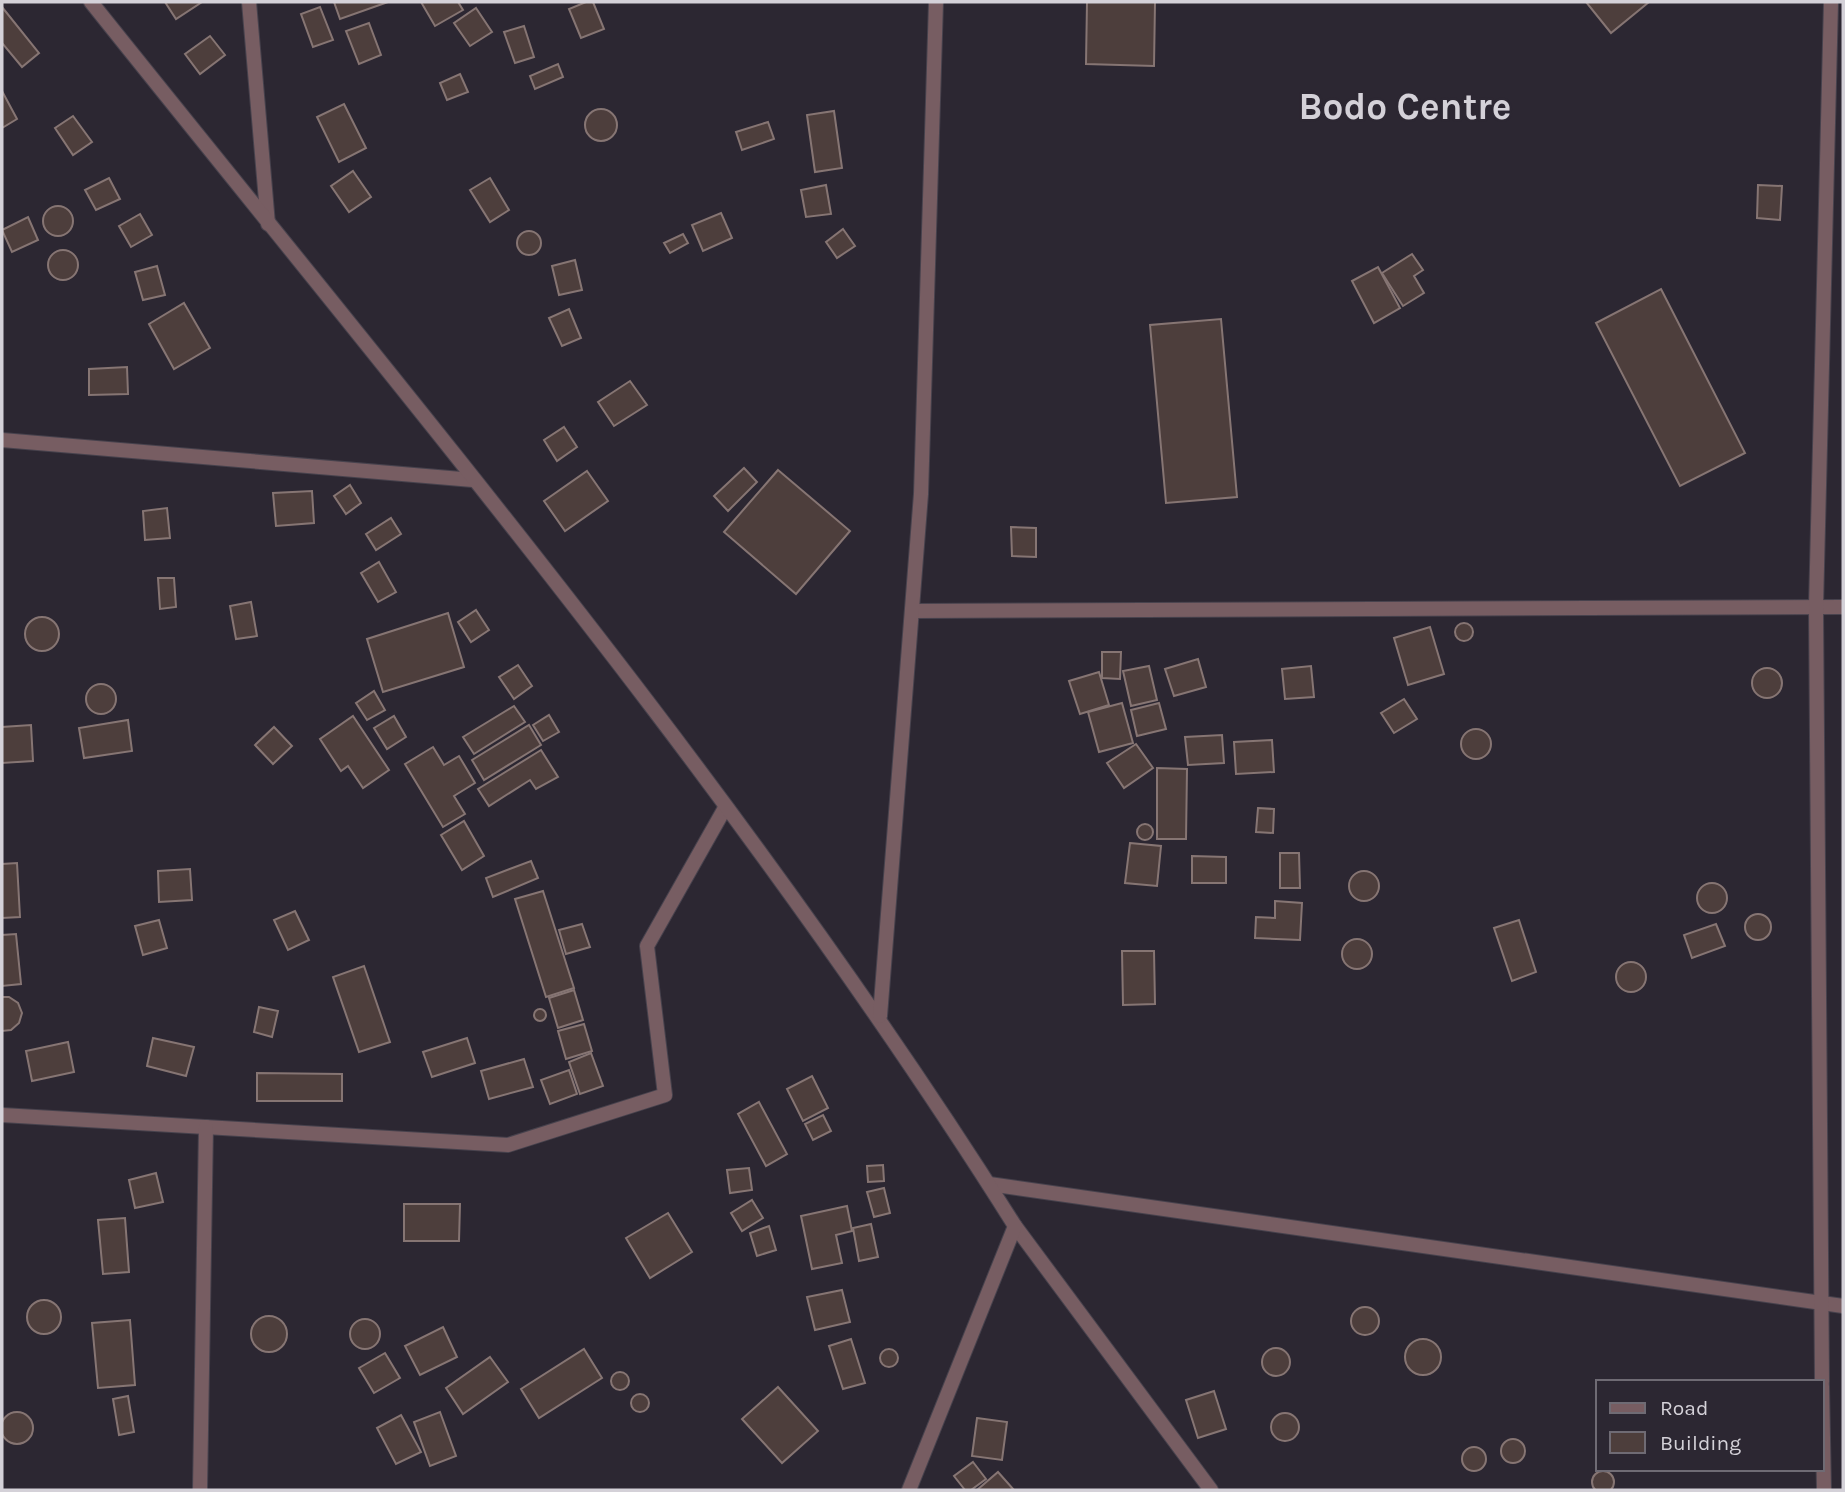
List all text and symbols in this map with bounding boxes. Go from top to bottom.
district label: Bodo Centre [1299,85,1511,128]
legend [1596,1380,1824,1471]
text: Road [1660,1396,1708,1420]
text: Building [1660,1431,1741,1455]

